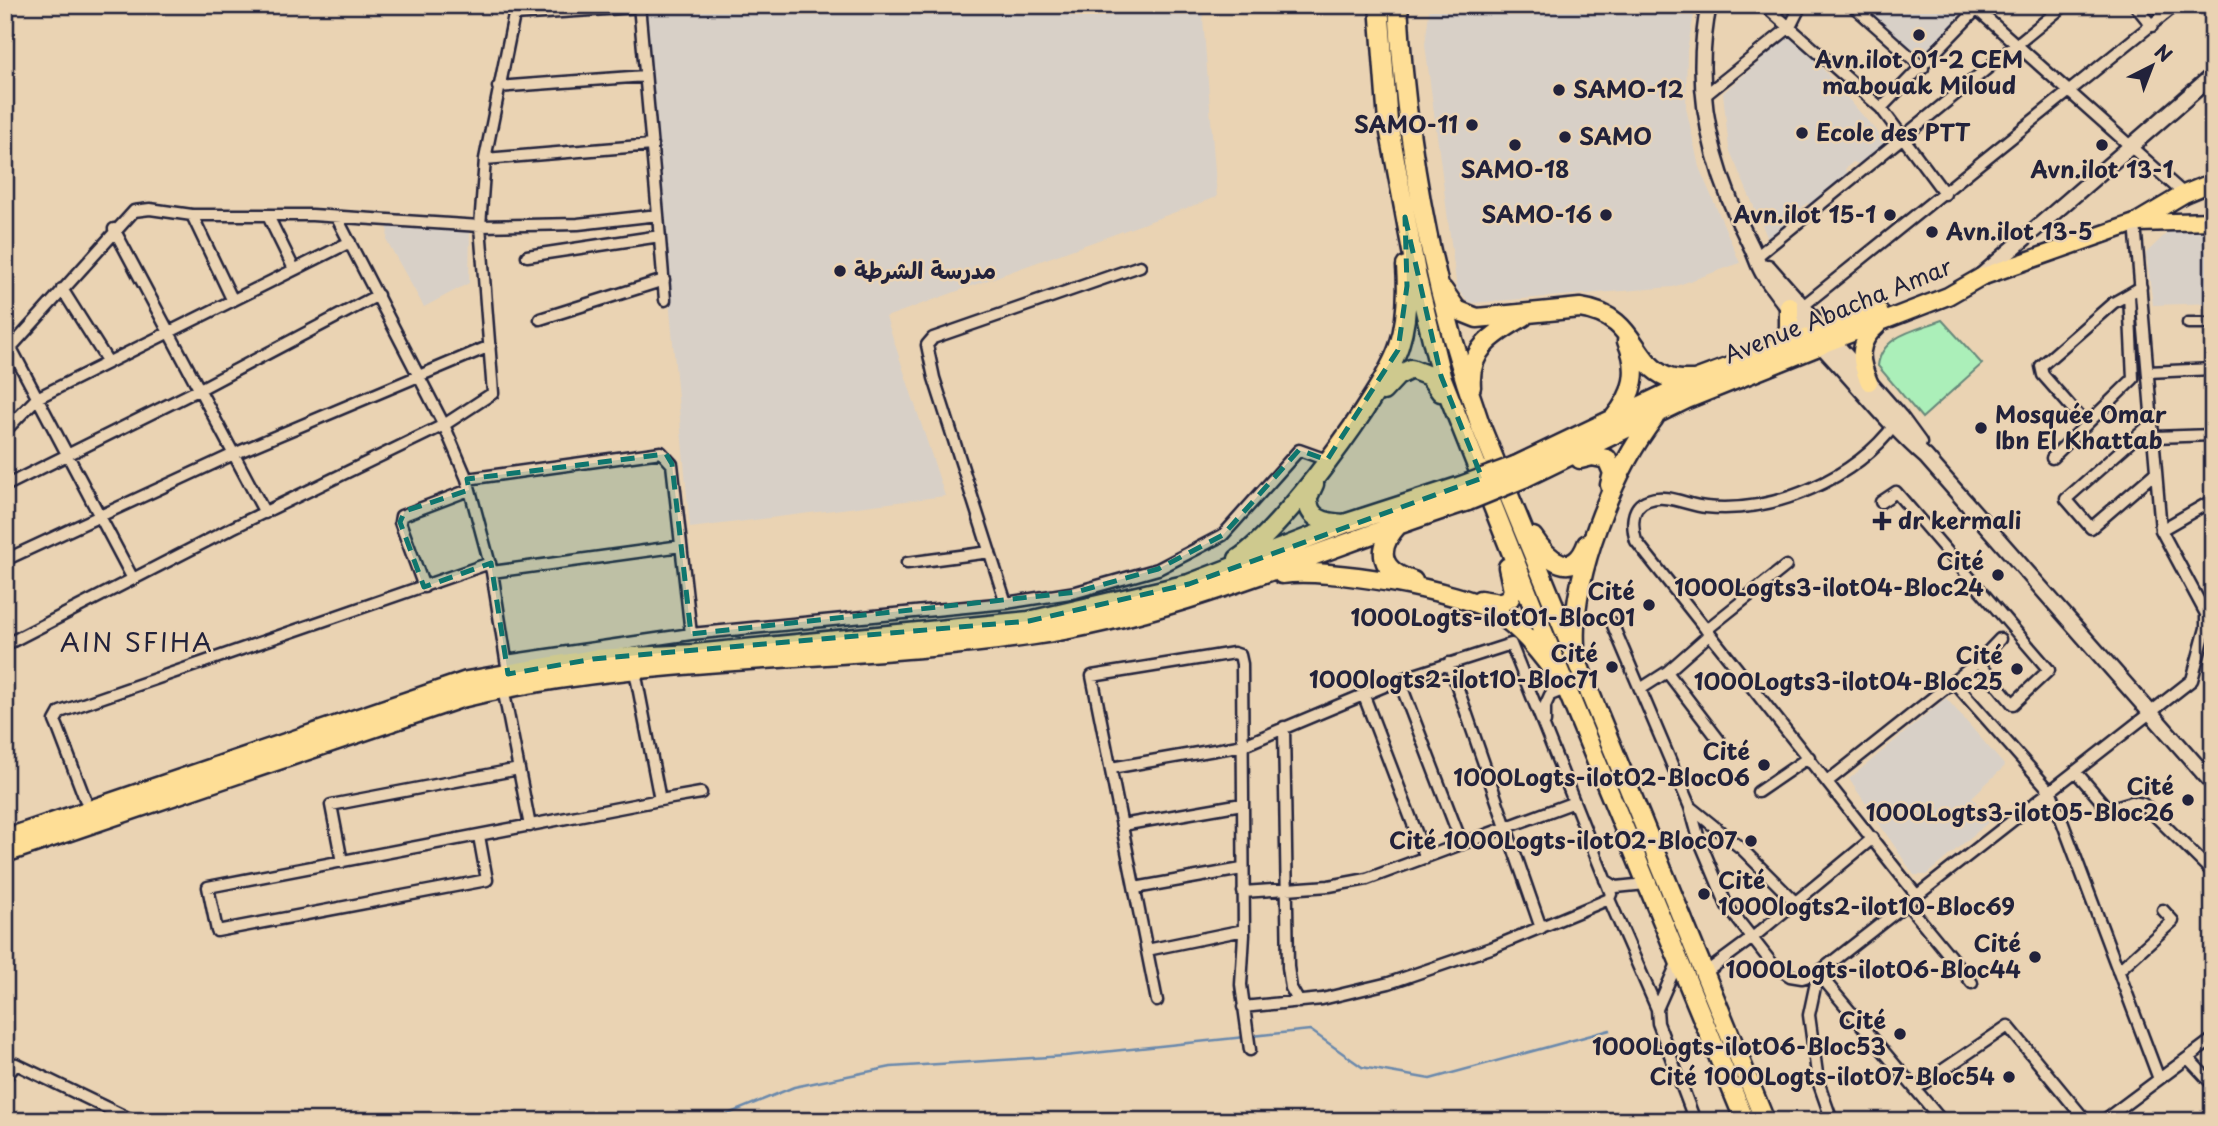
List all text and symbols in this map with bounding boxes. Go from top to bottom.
marker: Avn.ilot 01-2 CEM mabouak Miloud [1911,27,1927,43]
north arrow [2116,32,2186,102]
text: N [2149,37,2179,68]
place label: Avn.ilot 01-2 CEM mabouak Miloud [1814,41,2023,102]
place label: SAMO-12 [1573,71,1684,106]
marker: SAMO-12 [1551,82,1567,98]
place label: SAMO-11 [1354,106,1458,141]
place label: Ecole des PTT [1816,114,1971,149]
marker: SAMO-11 [1464,117,1480,133]
place label: SAMO [1579,118,1652,153]
marker: Ecole des PTT [1794,125,1810,141]
marker: SAMO [1557,129,1573,145]
marker: SAMO-18 [1507,137,1523,153]
marker: Avn.ilot 13-1 [2094,137,2110,153]
place label: SAMO-18 [1461,151,1569,186]
place label: Avn.ilot 13-1 [2029,151,2174,186]
place label: SAMO-16 [1481,196,1592,231]
place label: Avn.ilot 15-1 [1732,196,1876,231]
marker: SAMO-16 [1598,207,1614,223]
marker: Avn.ilot 15-1 [1882,207,1898,223]
place label: Avn.ilot 13-5 [1945,213,2093,248]
marker: Avn.ilot 13-5 [1924,224,1940,240]
street label: Avenue Abacha Amar [1718,248,1957,371]
place label: مدرسة الشرطة [854,252,996,287]
marker: مدرسة الشرطة [832,263,848,279]
place label: Mosquée Omar Ibn El Khattab [1995,396,2167,457]
marker: Mosquée Omar Ibn El Khattab [1973,420,1989,436]
place label: dr kermali [1898,502,2021,537]
marker: dr kermali [1872,511,1892,531]
place label: Cité 1000Logts3-ilot04-Bloc24 [1674,543,1984,604]
marker: Cité 1000Logts3-ilot04-Bloc24 [1990,567,2006,583]
place label: Cité 1000Logts-ilot01-Bloc01 [1351,573,1635,634]
marker: Cité 1000Logts-ilot01-Bloc01 [1641,597,1657,613]
district label: AIN SFIHA [60,622,214,661]
place label: Cité 1000logts2-ilot10-Bloc71 [1309,635,1598,696]
place label: Cité 1000Logts3-ilot04-Bloc25 [1694,637,2003,698]
marker: Cité 1000logts2-ilot10-Bloc71 [1604,659,1620,675]
marker: Cité 1000Logts3-ilot04-Bloc25 [2009,661,2025,677]
place label: Cité 1000Logts-ilot02-Bloc06 [1453,733,1750,794]
marker: Cité 1000Logts-ilot02-Bloc06 [1756,757,1772,773]
place label: Cité 1000Logts3-ilot05-Bloc26 [1866,768,2174,829]
marker: Cité 1000Logts3-ilot05-Bloc26 [2180,792,2196,808]
place label: Cité 1000Logts-ilot02-Bloc07 [1389,822,1737,857]
marker: Cité 1000Logts-ilot02-Bloc07 [1743,833,1759,849]
place label: Cité 1000logts2-ilot10-Bloc69 [1718,862,2015,923]
marker: Cité 1000logts2-ilot10-Bloc69 [1696,886,1712,902]
place label: Cité 1000Logts-ilot06-Bloc44 [1725,925,2021,986]
marker: Cité 1000Logts-ilot06-Bloc44 [2027,949,2043,965]
place label: Cité 1000Logts-ilot06-Bloc53 [1592,1002,1886,1063]
marker: Cité 1000Logts-ilot06-Bloc53 [1892,1026,1908,1042]
place label: Cité 1000Logts-ilot07-Bloc54 [1650,1058,1995,1093]
marker: Cité 1000Logts-ilot07-Bloc54 [2001,1069,2017,1085]

